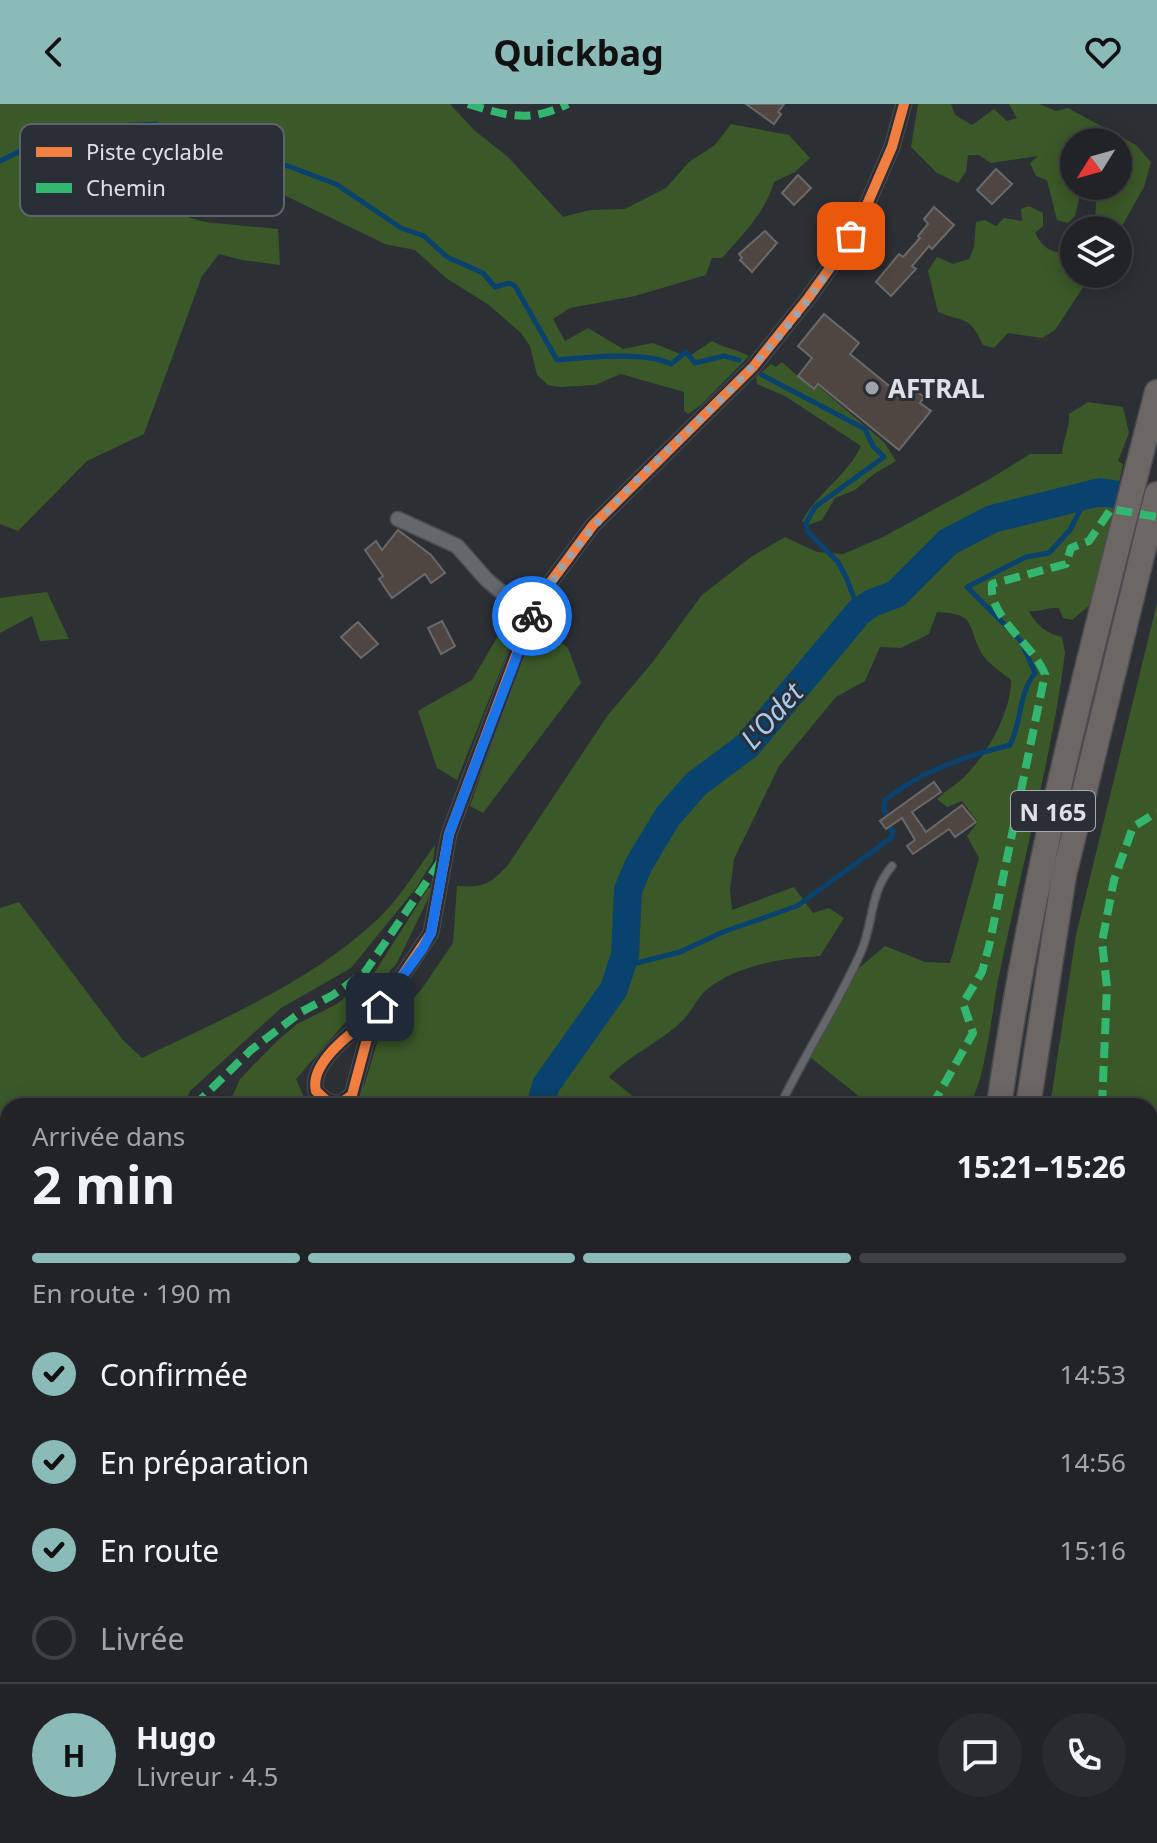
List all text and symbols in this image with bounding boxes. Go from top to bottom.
text: Quickbag [493,28,664,77]
icon: back [32,30,76,74]
icon: heart [1081,30,1125,74]
legend [20,124,284,216]
north arrow [1060,128,1132,200]
map controls [1060,128,1132,288]
text: Piste cyclable [86,136,224,166]
text: Chemin [86,172,166,202]
pin [817,202,885,270]
icon: bag [829,214,873,258]
button: layers [1060,216,1132,288]
place label: AFTRAL [888,370,985,406]
marker: AFTRAL [863,379,881,397]
courier [492,576,572,656]
icon: bike [510,594,554,638]
water label: L'Odet [731,672,812,756]
road number: N 165 [1011,791,1095,831]
pin [346,973,414,1041]
icon: home [358,985,402,1029]
text: Arrivée dans [32,1118,185,1154]
text: 15:21–15:26 [957,1146,1126,1187]
text: 2 min [32,1148,175,1219]
text: En route · 190 m [32,1275,232,1311]
icon: check [32,1352,76,1396]
text: Confirmée [100,1354,248,1395]
text: 14:53 [1060,1356,1126,1392]
icon: check [32,1440,76,1484]
text: En préparation [100,1442,309,1483]
text: 14:56 [1060,1444,1126,1480]
icon: check [32,1528,76,1572]
text: En route [100,1530,219,1571]
text: 15:16 [1060,1532,1126,1568]
text: Livrée [100,1618,184,1659]
button: chat [938,1713,1022,1797]
button: phone [1042,1713,1126,1797]
text: Hugo [136,1717,216,1758]
text: H [63,1735,85,1776]
text: Livreur · 4.5 [136,1758,278,1794]

